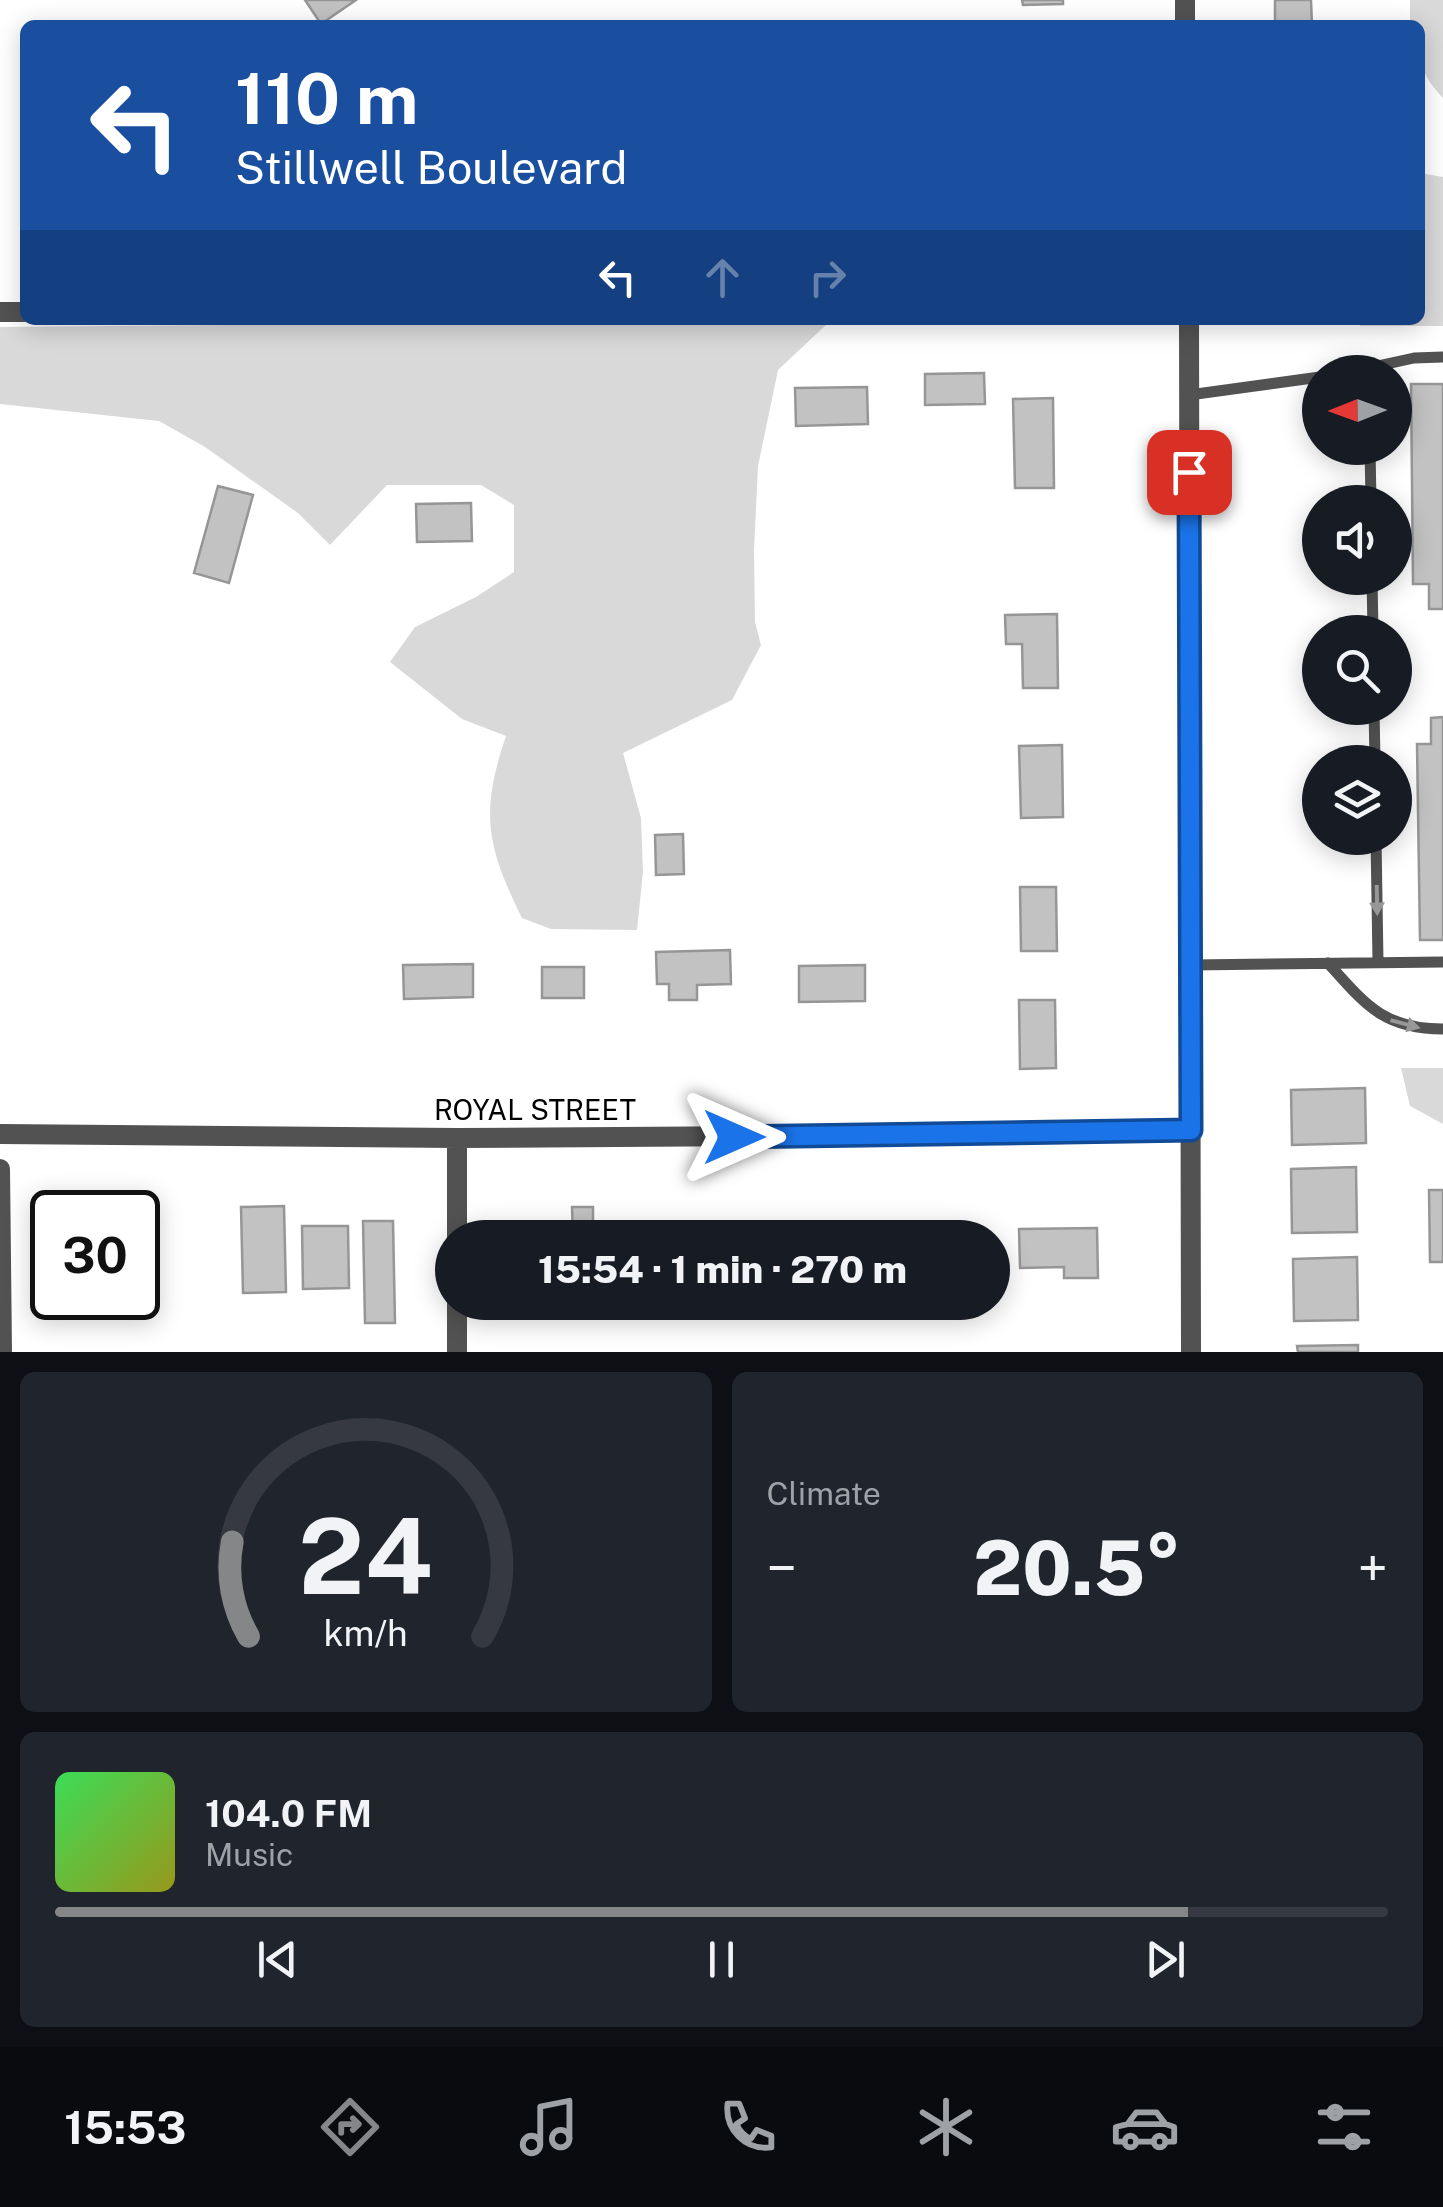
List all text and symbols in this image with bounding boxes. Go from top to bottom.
text: 110 m [235,57,419,140]
icon: left [70,60,200,190]
text: Stillwell Boulevard [235,141,627,194]
icon: left [590,250,645,305]
icon: ahead [695,250,750,305]
icon: right [800,250,855,305]
north arrow [1302,355,1412,465]
map controls [1302,355,1412,855]
pin [1147,430,1232,515]
icon: arrive [1162,445,1217,500]
button: sound [1302,485,1412,595]
button: search [1302,615,1412,725]
button: layers [1302,745,1412,855]
one-way arrow [1369,884,1385,916]
one-way arrow [1390,1017,1421,1033]
position arrow [682,1085,786,1189]
street label: ROYAL STREET [434,1093,636,1126]
speed limit sign: 30 [30,1190,160,1320]
text: 15:54 · 1 min · 270 m [538,1247,907,1292]
text: Climate [767,1475,881,1512]
text: 24 [299,1495,433,1617]
text: 20.5° [973,1524,1181,1612]
text: − [767,1536,797,1600]
text: + [1358,1536,1388,1600]
text: km/h [324,1612,408,1654]
text: 104.0 FM [205,1791,372,1836]
text: Music [205,1836,293,1873]
icon: previous [250,1932,305,1987]
icon: pause [694,1932,749,1987]
icon: next [1138,1932,1193,1987]
icon: directions [315,2092,385,2162]
icon: music [514,2092,584,2162]
icon: phone [713,2092,783,2162]
icon: climate [911,2092,981,2162]
icon: car [1110,2092,1180,2162]
icon: filters [1309,2092,1379,2162]
text: 15:53 [64,2101,186,2154]

